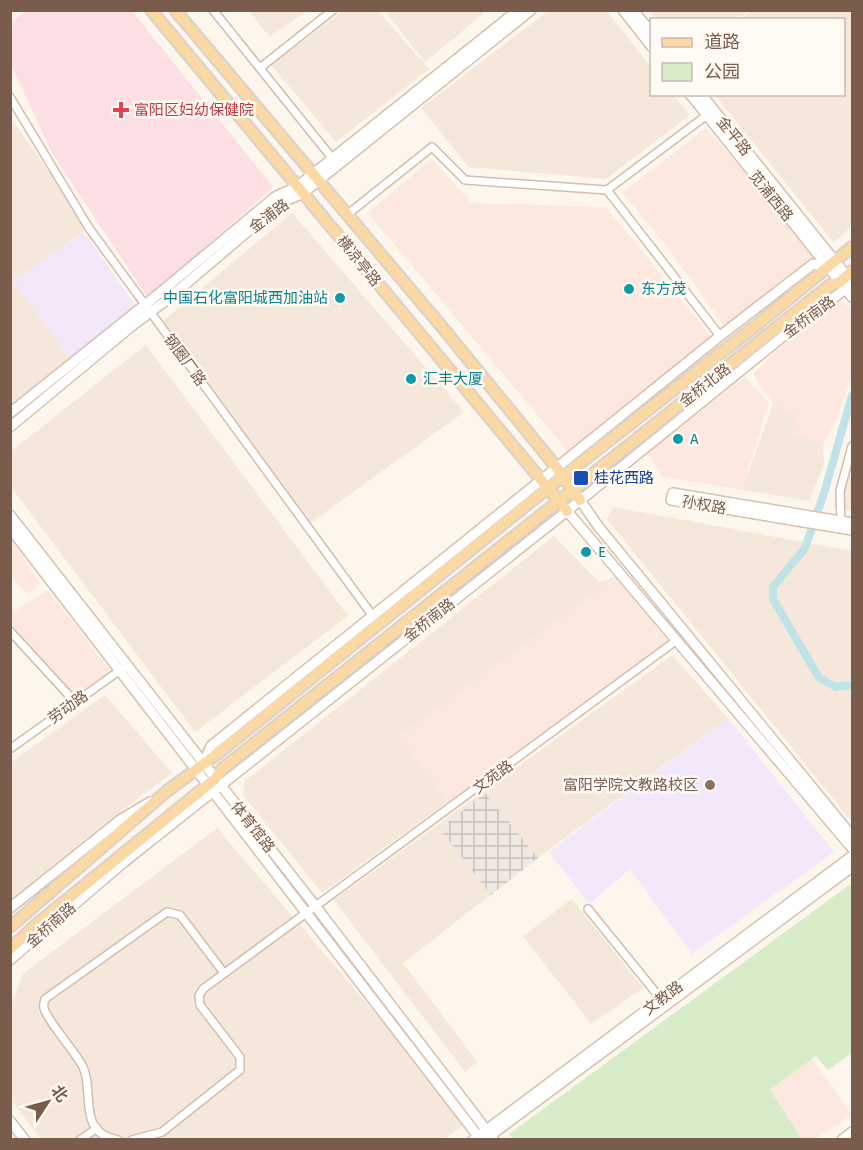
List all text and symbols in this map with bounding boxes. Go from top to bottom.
legend [650,18,845,96]
text: 道路 [704,31,740,53]
text: 公园 [704,61,740,83]
marker: 富阳区妇幼保健院 [112,101,130,119]
place label: 富阳区妇幼保健院 [134,101,254,119]
street label: 金平路 [713,113,755,159]
street label: 苋浦西路 [745,167,797,225]
street label: 金浦路 [246,195,292,237]
street label: 横凉亭路 [333,232,385,290]
place label: 东方茂 [641,280,686,298]
marker: 东方茂 [622,282,636,296]
place label: 中国石化富阳城西加油站 [163,289,328,307]
marker: 中国石化富阳城西加油站 [333,291,347,305]
street label: 金桥南路 [779,292,839,342]
street label: 钢圈厂路 [160,330,210,390]
street label: 金桥北路 [676,359,734,411]
place label: 汇丰大厦 [423,370,483,388]
marker: 汇丰大厦 [404,372,418,386]
place label: A [690,430,699,448]
marker: A [671,432,685,446]
marker: 桂花西路 [572,469,590,487]
place label: 桂花西路 [594,469,654,487]
street label: 孙权路 [680,492,728,518]
place label: E [598,543,606,561]
marker: E [579,545,593,559]
street label: 金桥南路 [400,594,458,646]
street label: 劳动路 [45,686,91,728]
street label: 文苑路 [470,756,516,798]
place label: 富阳学院文教路校区 [563,776,698,794]
marker: 富阳学院文教路校区 [703,778,717,792]
street label: 体育馆路 [227,798,279,856]
street label: 金桥南路 [22,899,80,951]
street label: 文教路 [640,977,686,1019]
north arrow [18,1072,78,1132]
text: 北 [47,1081,72,1106]

